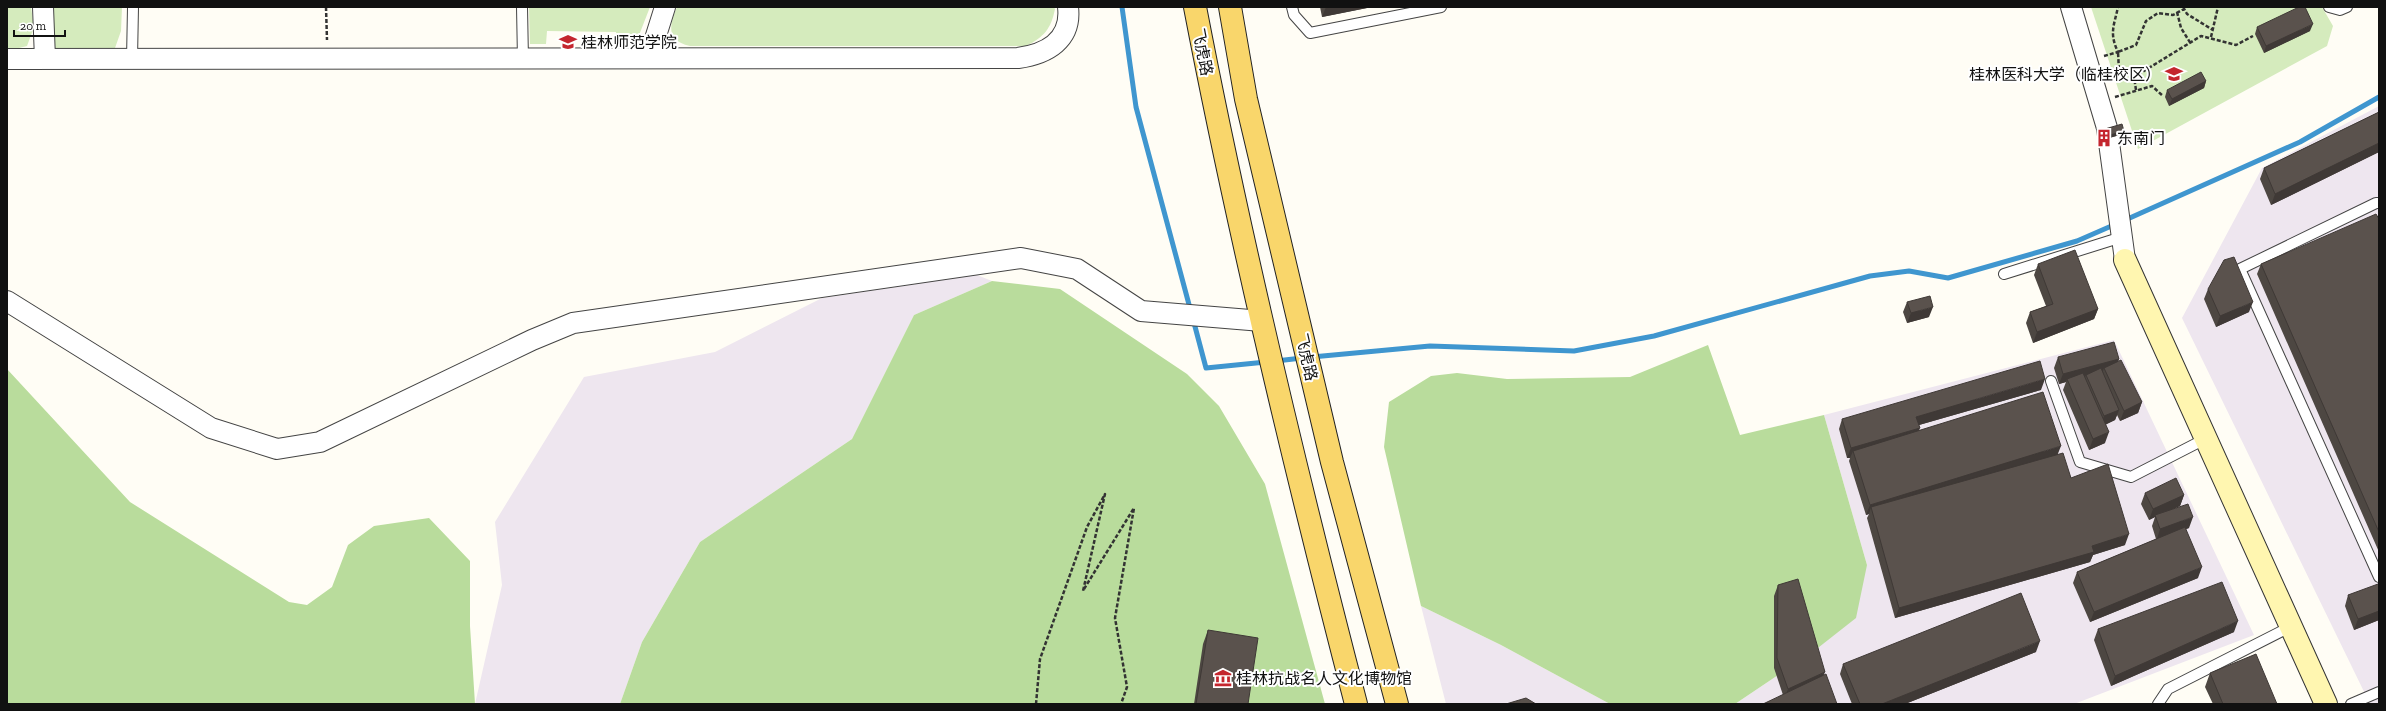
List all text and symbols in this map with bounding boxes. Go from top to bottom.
scale bar [14,12,65,38]
text: 20 m [20,19,47,33]
street label: 飞虎路 [1189,27,1216,77]
school or university icon: 桂林师范学院 [558,32,578,52]
place label: 桂林师范学院 [581,33,677,52]
school or university icon: 桂林医科大学（临桂校区） [2164,64,2184,84]
place label: 桂林医科大学（临桂校区） [1969,65,2161,84]
building icon: 东南门 [2094,128,2114,148]
place label: 东南门 [2117,129,2165,148]
street label: 飞虎路 [1292,332,1321,383]
museum icon: 桂林抗战名人文化博物馆 [1213,668,1233,688]
place label: 桂林抗战名人文化博物馆 [1236,669,1412,688]

